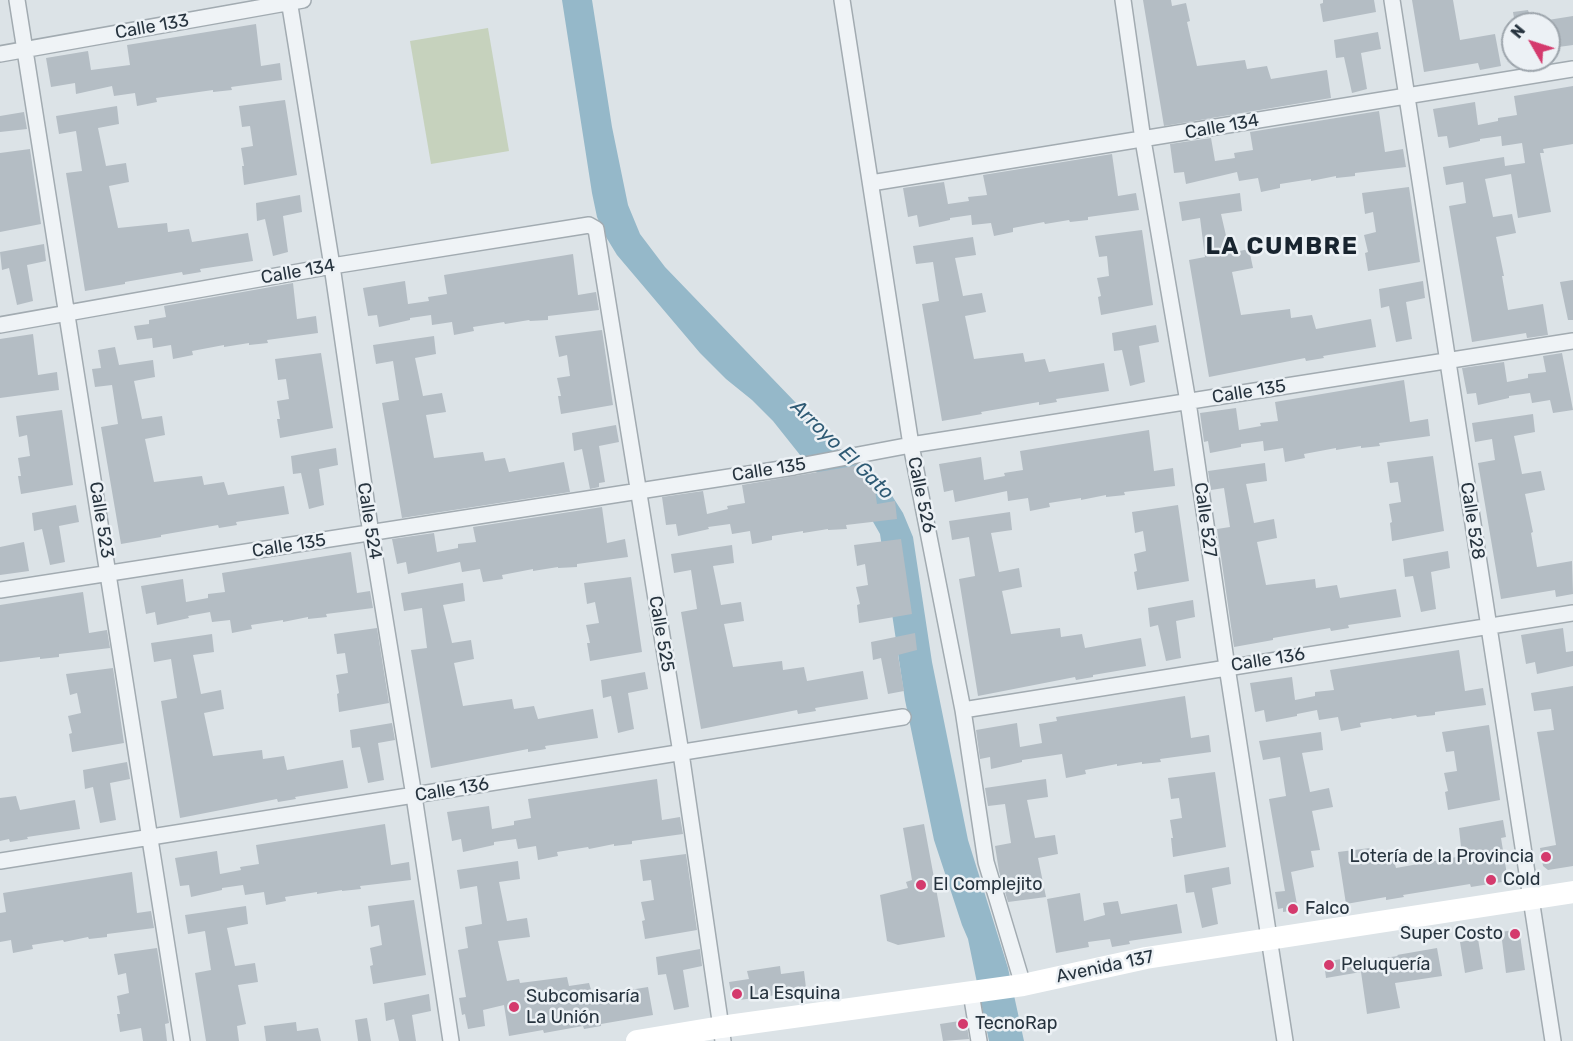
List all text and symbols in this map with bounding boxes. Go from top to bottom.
street label: Calle 133 [113,10,191,44]
north arrow [1501,12,1561,72]
text: N [1507,21,1529,42]
street label: Calle 134 [1183,110,1261,144]
district label: LA CUMBRE [1205,233,1359,261]
street label: Calle 134 [259,255,337,289]
street label: Calle 135 [1211,376,1287,408]
water label: Arroyo El Gato [786,395,898,505]
street label: Calle 135 [731,454,807,486]
street label: Calle 526 [902,455,940,535]
street label: Calle 523 [84,480,118,560]
street label: Calle 524 [352,481,386,561]
street label: Calle 527 [1189,481,1221,559]
street label: Calle 528 [1455,481,1489,561]
street label: Calle 135 [251,530,327,562]
street label: Calle 525 [644,594,678,674]
street label: Calle 136 [1230,644,1306,676]
street label: Calle 136 [414,774,490,806]
place label: Lotería de la Provincia [1350,846,1534,868]
marker: Lotería de la Provincia [1539,850,1553,864]
place label: Cold [1503,869,1540,891]
marker: Cold [1484,873,1498,887]
place label: El Complejito [933,874,1042,896]
marker: El Complejito [914,878,928,892]
place label: Falco [1305,898,1350,920]
marker: Falco [1286,902,1300,916]
place label: Super Costo [1400,923,1503,945]
marker: Super Costo [1508,927,1522,941]
street label: Avenida 137 [1054,946,1156,988]
place label: Peluquería [1341,954,1430,976]
marker: Peluquería [1322,958,1336,972]
place label: La Esquina [749,983,840,1005]
place label: Subcomisaría La Unión [526,986,640,1028]
marker: La Esquina [730,987,744,1001]
marker: Subcomisaría La Unión [507,1000,521,1014]
place label: TecnoRap [975,1013,1057,1035]
marker: TecnoRap [956,1017,970,1031]

